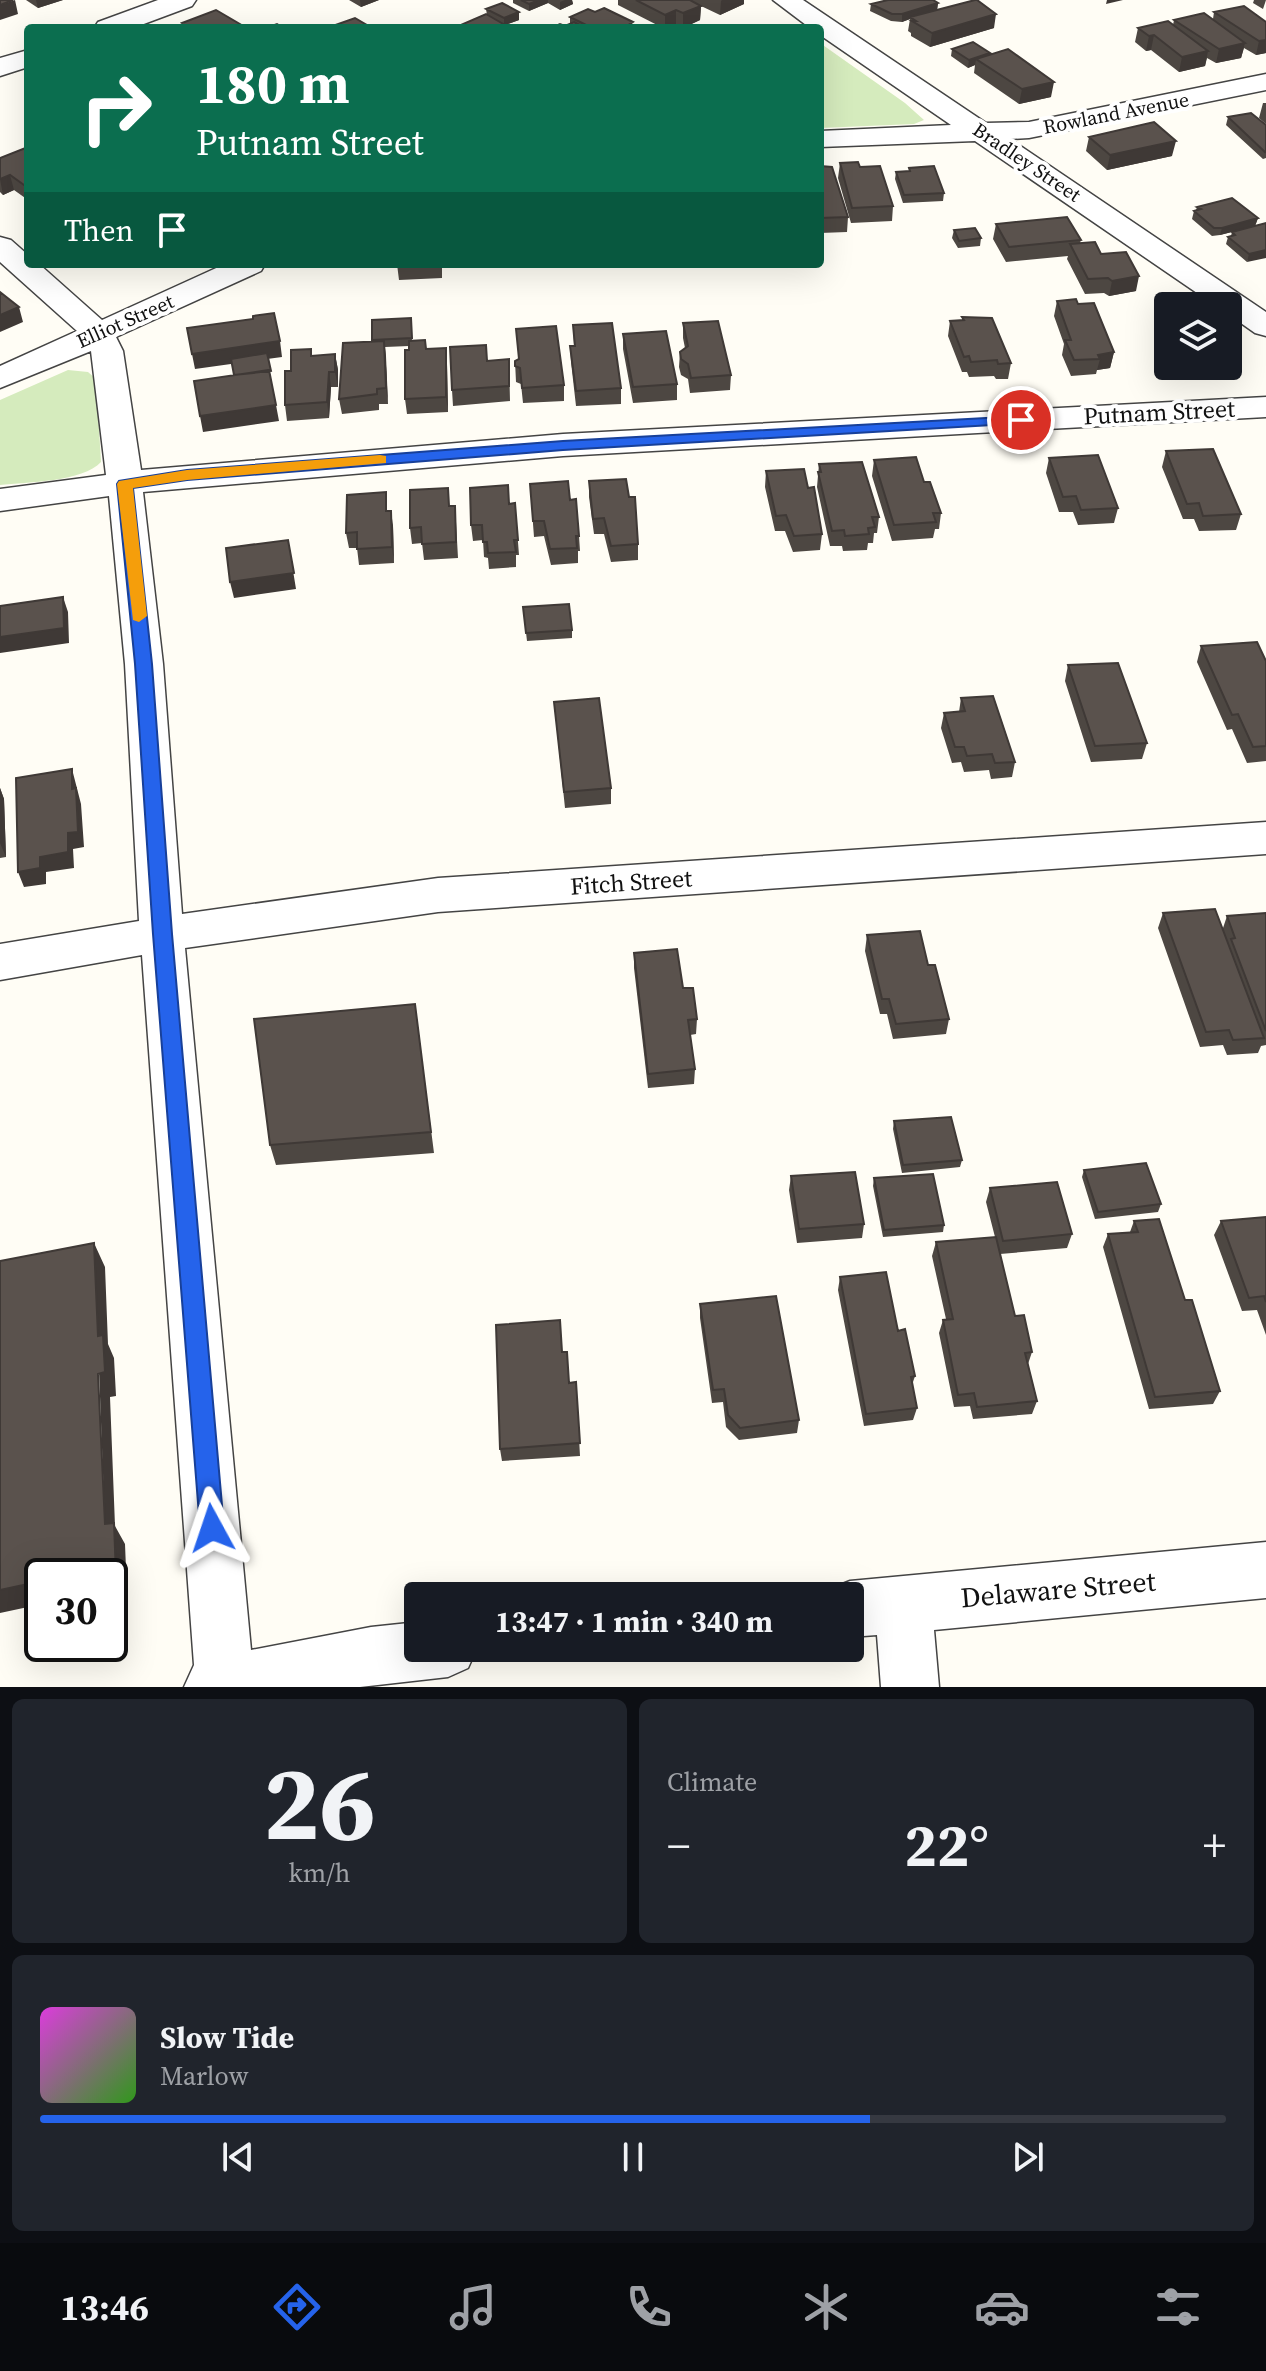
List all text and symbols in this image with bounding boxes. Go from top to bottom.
text: 180 m [196,45,350,122]
icon: right [64,56,168,160]
street label: Rowland Avenue [1041,85,1191,141]
street label: Bradley Street [967,115,1087,209]
text: Putnam Street [196,118,424,167]
icon: arrive [150,208,194,252]
text: Then [64,210,134,251]
street label: Elliot Street [72,287,178,355]
map controls [1154,292,1242,380]
button: layers [1154,292,1242,380]
pin [987,386,1055,454]
street label: Putnam Street [1082,392,1236,432]
icon: arrive [999,398,1043,442]
street label: Fitch Street [569,861,693,903]
position arrow [170,1486,254,1570]
speed limit sign: 30 [24,1558,128,1662]
street label: Delaware Street [959,1561,1158,1616]
text: 13:47 · 1 min · 340 m [495,1601,773,1642]
text: 26 [263,1731,376,1874]
text: Climate [667,1764,757,1800]
text: 22° [904,1804,989,1886]
text: − [667,1815,690,1876]
text: + [1203,1815,1226,1876]
text: km/h [289,1855,350,1891]
text: Slow Tide [160,2017,294,2058]
text: Marlow [160,2058,249,2094]
icon: previous [216,2135,260,2179]
icon: pause [611,2135,655,2179]
icon: next [1006,2135,1050,2179]
icon: directions [269,2279,325,2335]
icon: music [445,2279,501,2335]
icon: phone [621,2279,677,2335]
icon: climate [798,2279,854,2335]
icon: car [974,2279,1030,2335]
icon: filters [1150,2279,1206,2335]
text: 13:46 [60,2283,149,2332]

